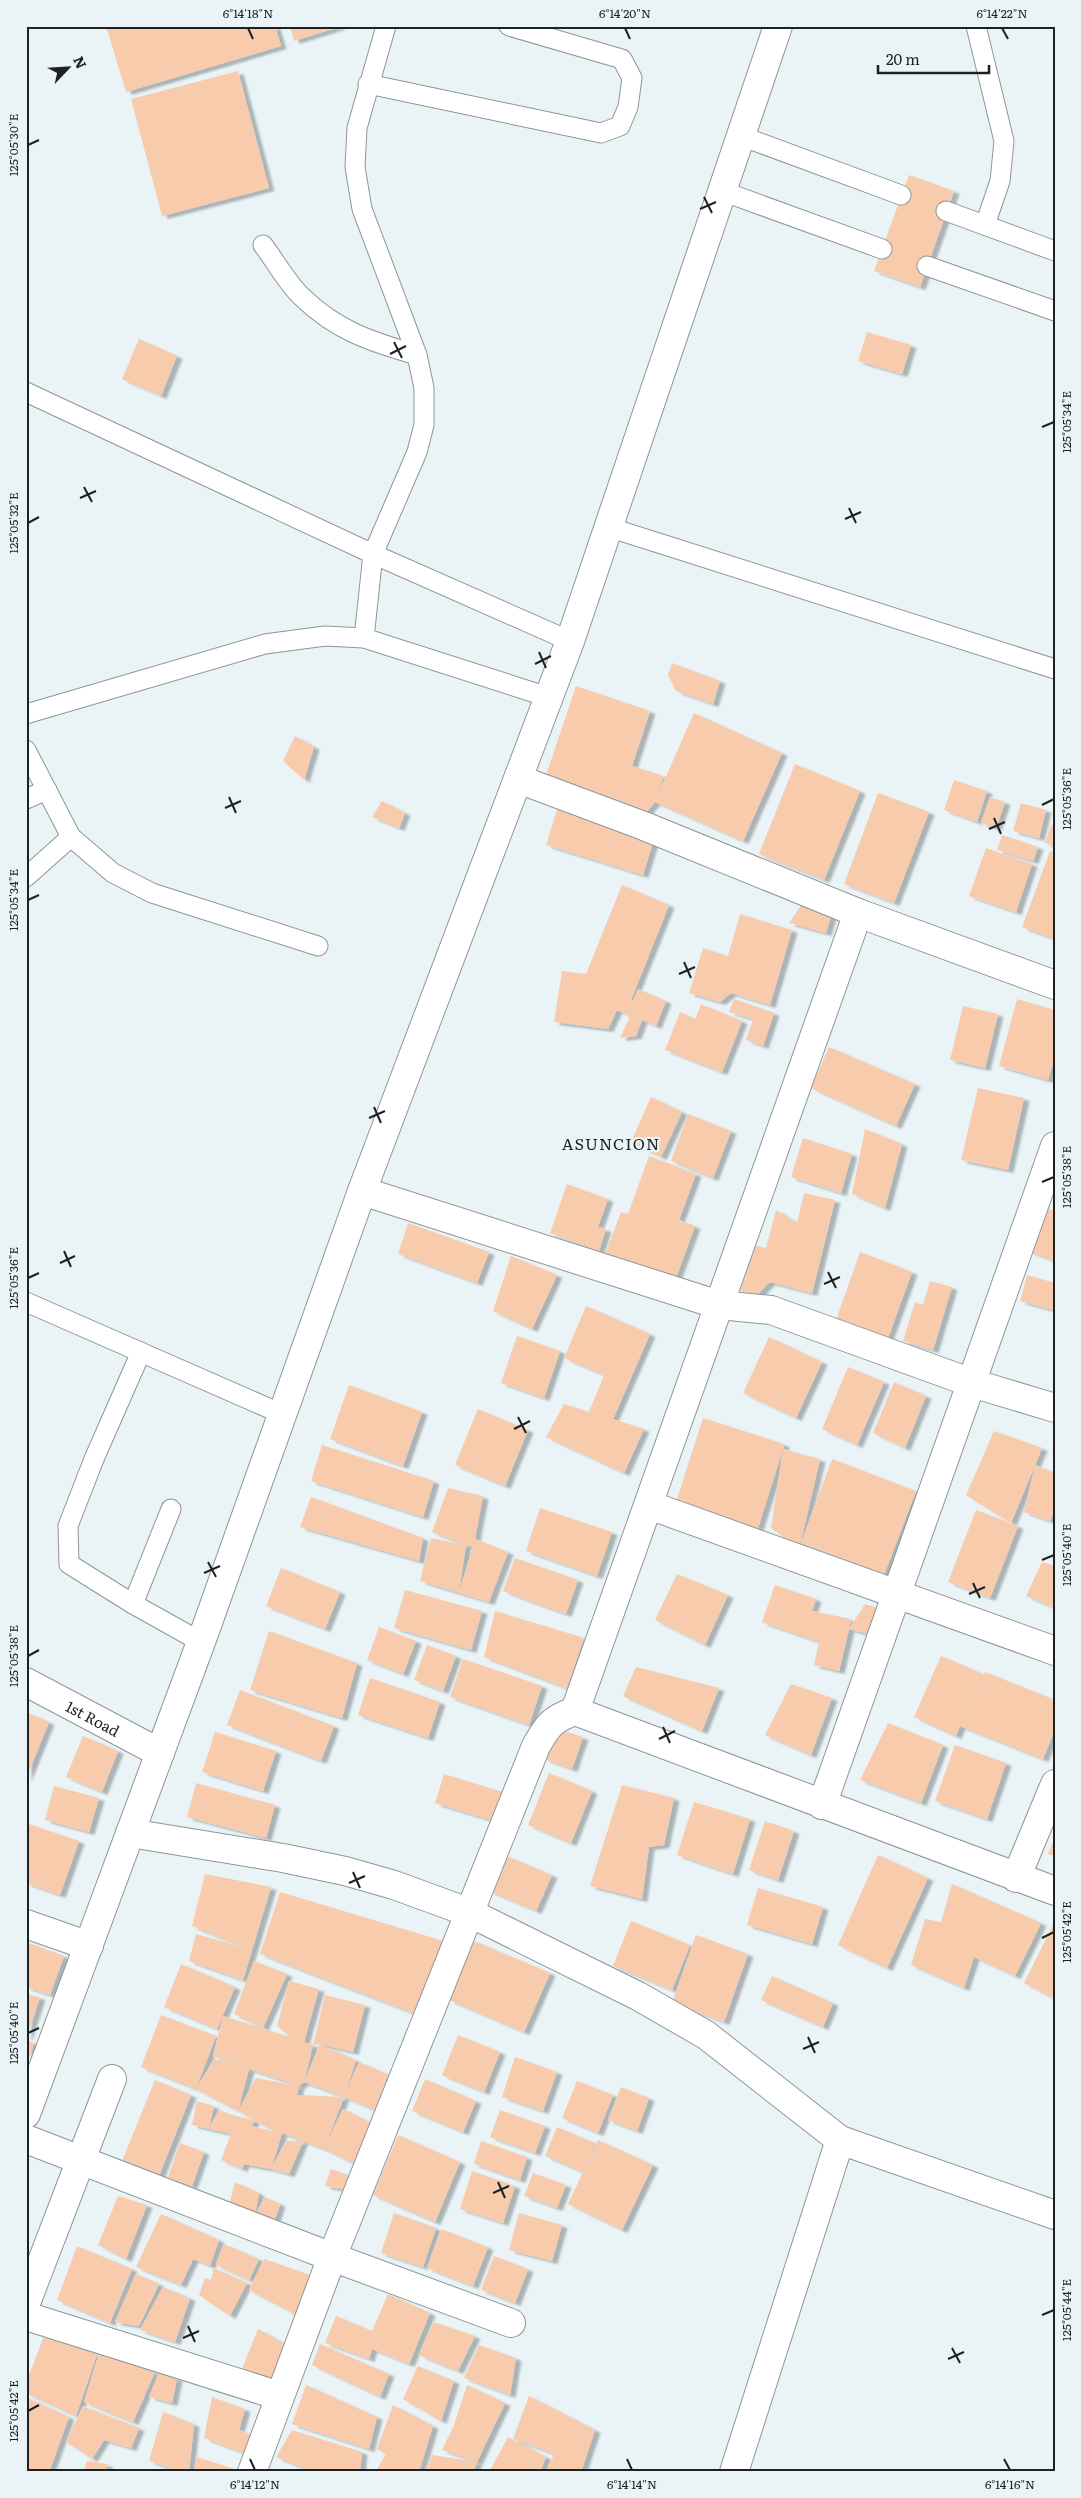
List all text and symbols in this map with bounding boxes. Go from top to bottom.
text: 6°14'18"N [223,4,273,22]
text: 6°14'20"N [599,4,651,22]
text: 6°14'22"N [976,4,1028,22]
north arrow [42,42,92,92]
scale bar [878,42,990,74]
text: 20 m [886,47,920,70]
text: N [69,53,92,72]
text: 125°05'30"E [4,113,22,176]
text: 125°05'34"E [1057,391,1075,453]
text: 125°05'32"E [4,492,22,554]
text: 125°05'36"E [1057,768,1075,830]
text: 125°05'34"E [4,869,22,931]
district label: ASUNCION [562,1131,660,1155]
text: 125°05'38"E [1057,1146,1075,1208]
text: 125°05'36"E [4,1247,22,1309]
text: 125°05'40"E [1057,1523,1075,1586]
text: 125°05'38"E [4,1625,22,1687]
street label: 1st Road [62,1694,124,1741]
text: 125°05'42"E [1057,1901,1075,1963]
text: 125°05'40"E [4,2001,22,2064]
text: 125°05'44"E [1057,2278,1075,2341]
text: 125°05'42"E [4,2380,22,2442]
text: 6°14'12"N [230,2475,280,2493]
text: 6°14'14"N [607,2475,657,2493]
text: 6°14'16"N [985,2475,1035,2493]

